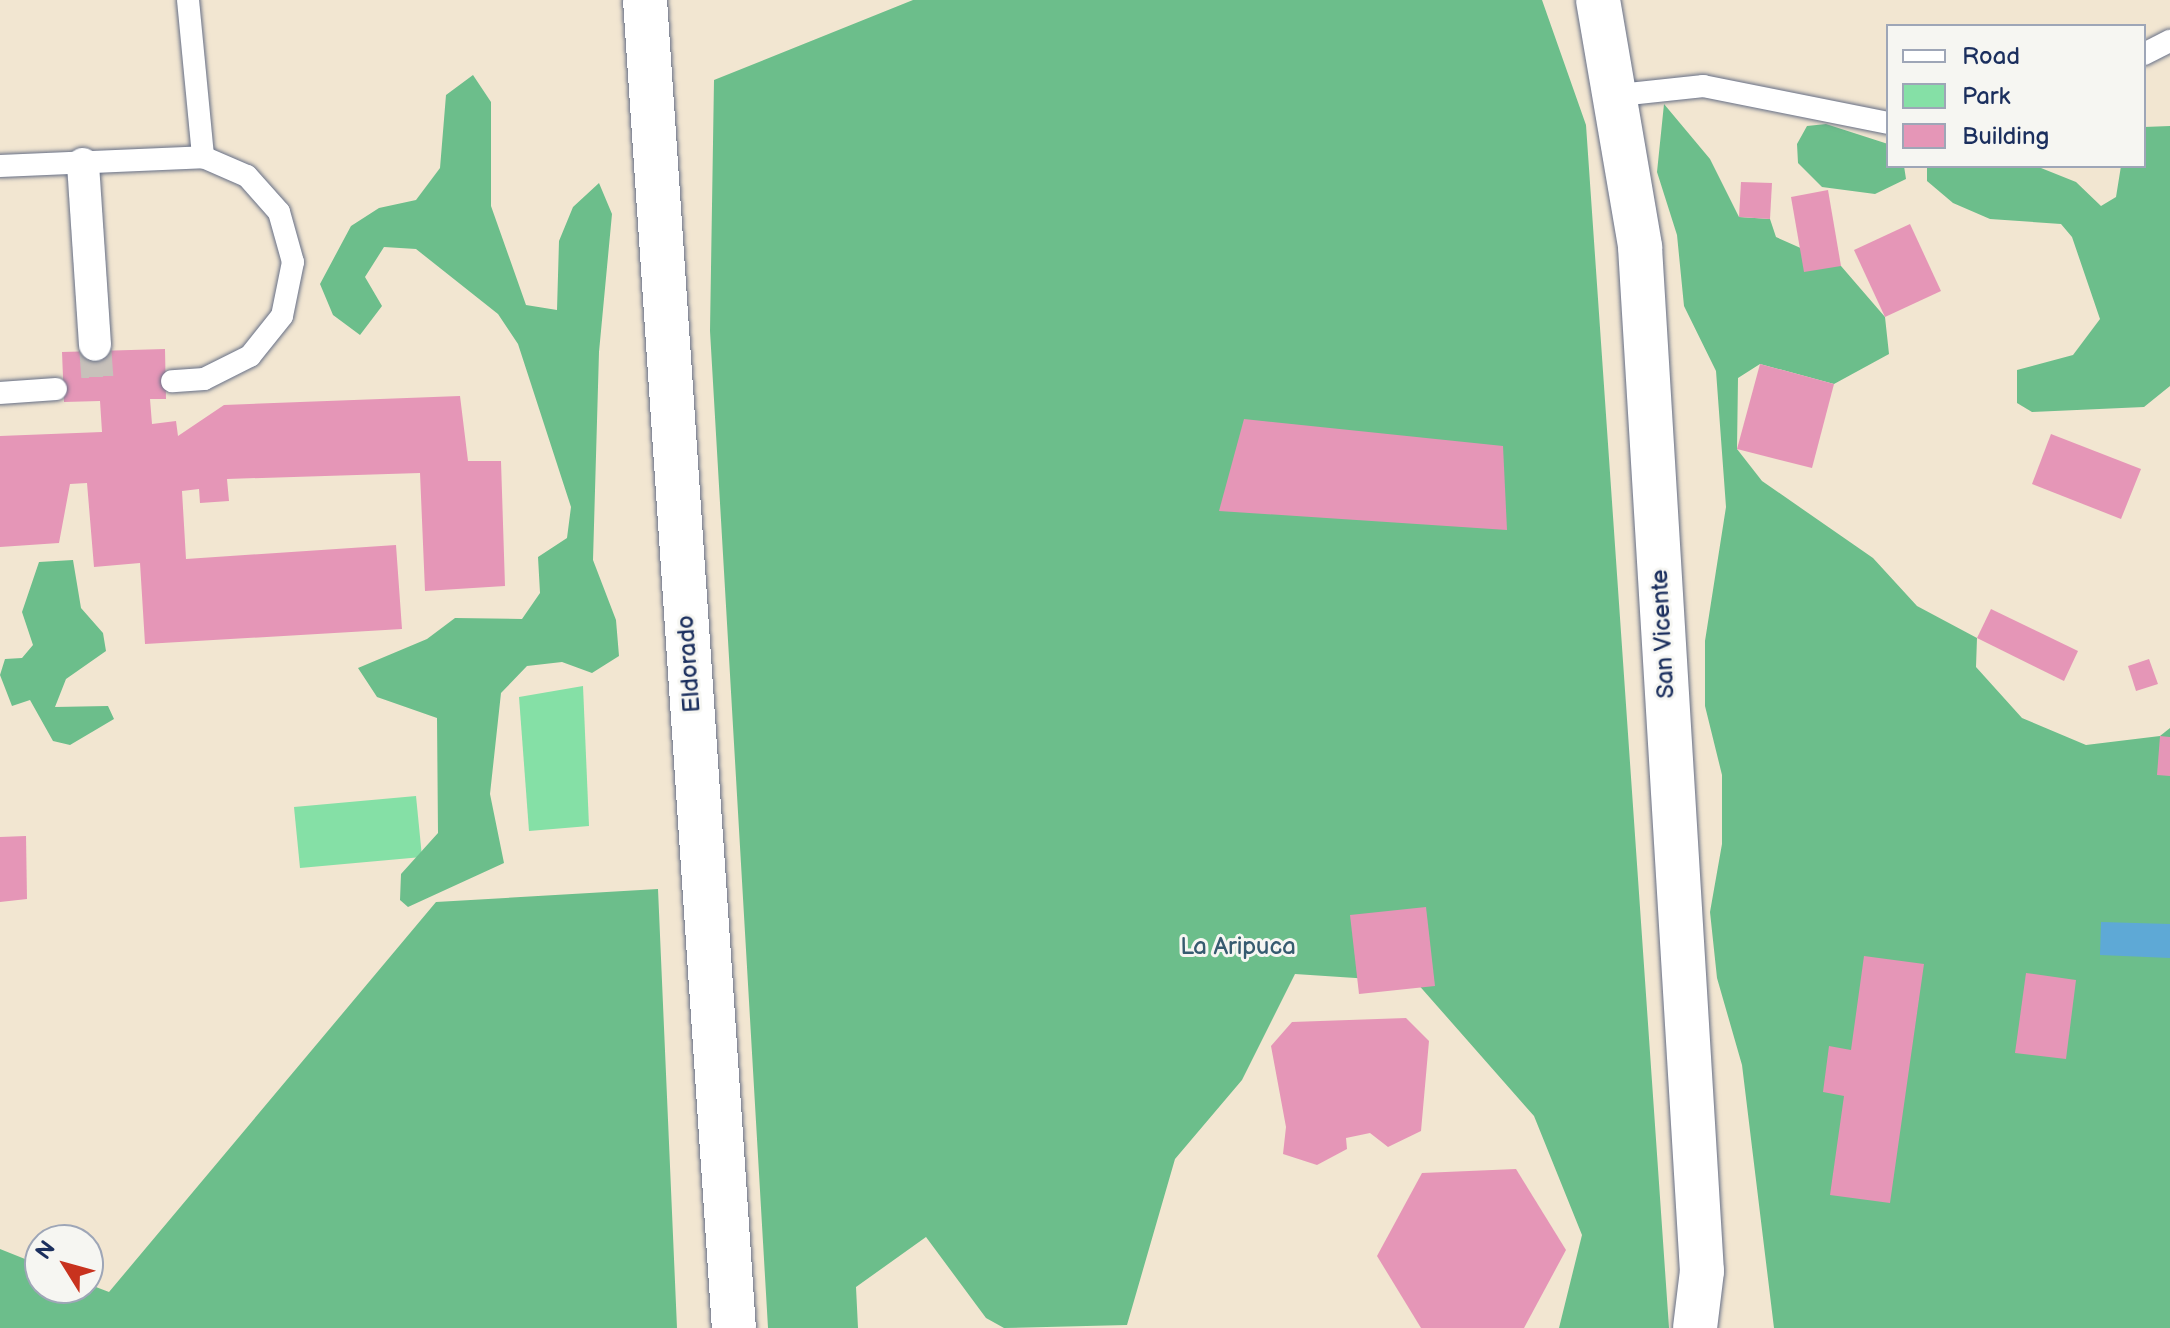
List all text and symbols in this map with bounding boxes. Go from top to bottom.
legend [1886,24,2146,168]
text: Road [1962,42,2020,71]
text: Park [1962,82,2010,111]
text: Building [1962,122,2049,151]
street label: San Vicente [1645,568,1681,700]
street label: Eldorado [671,614,707,714]
park label: La Aripuca [1180,933,1296,961]
north arrow [24,1224,104,1304]
text: N [30,1236,62,1265]

